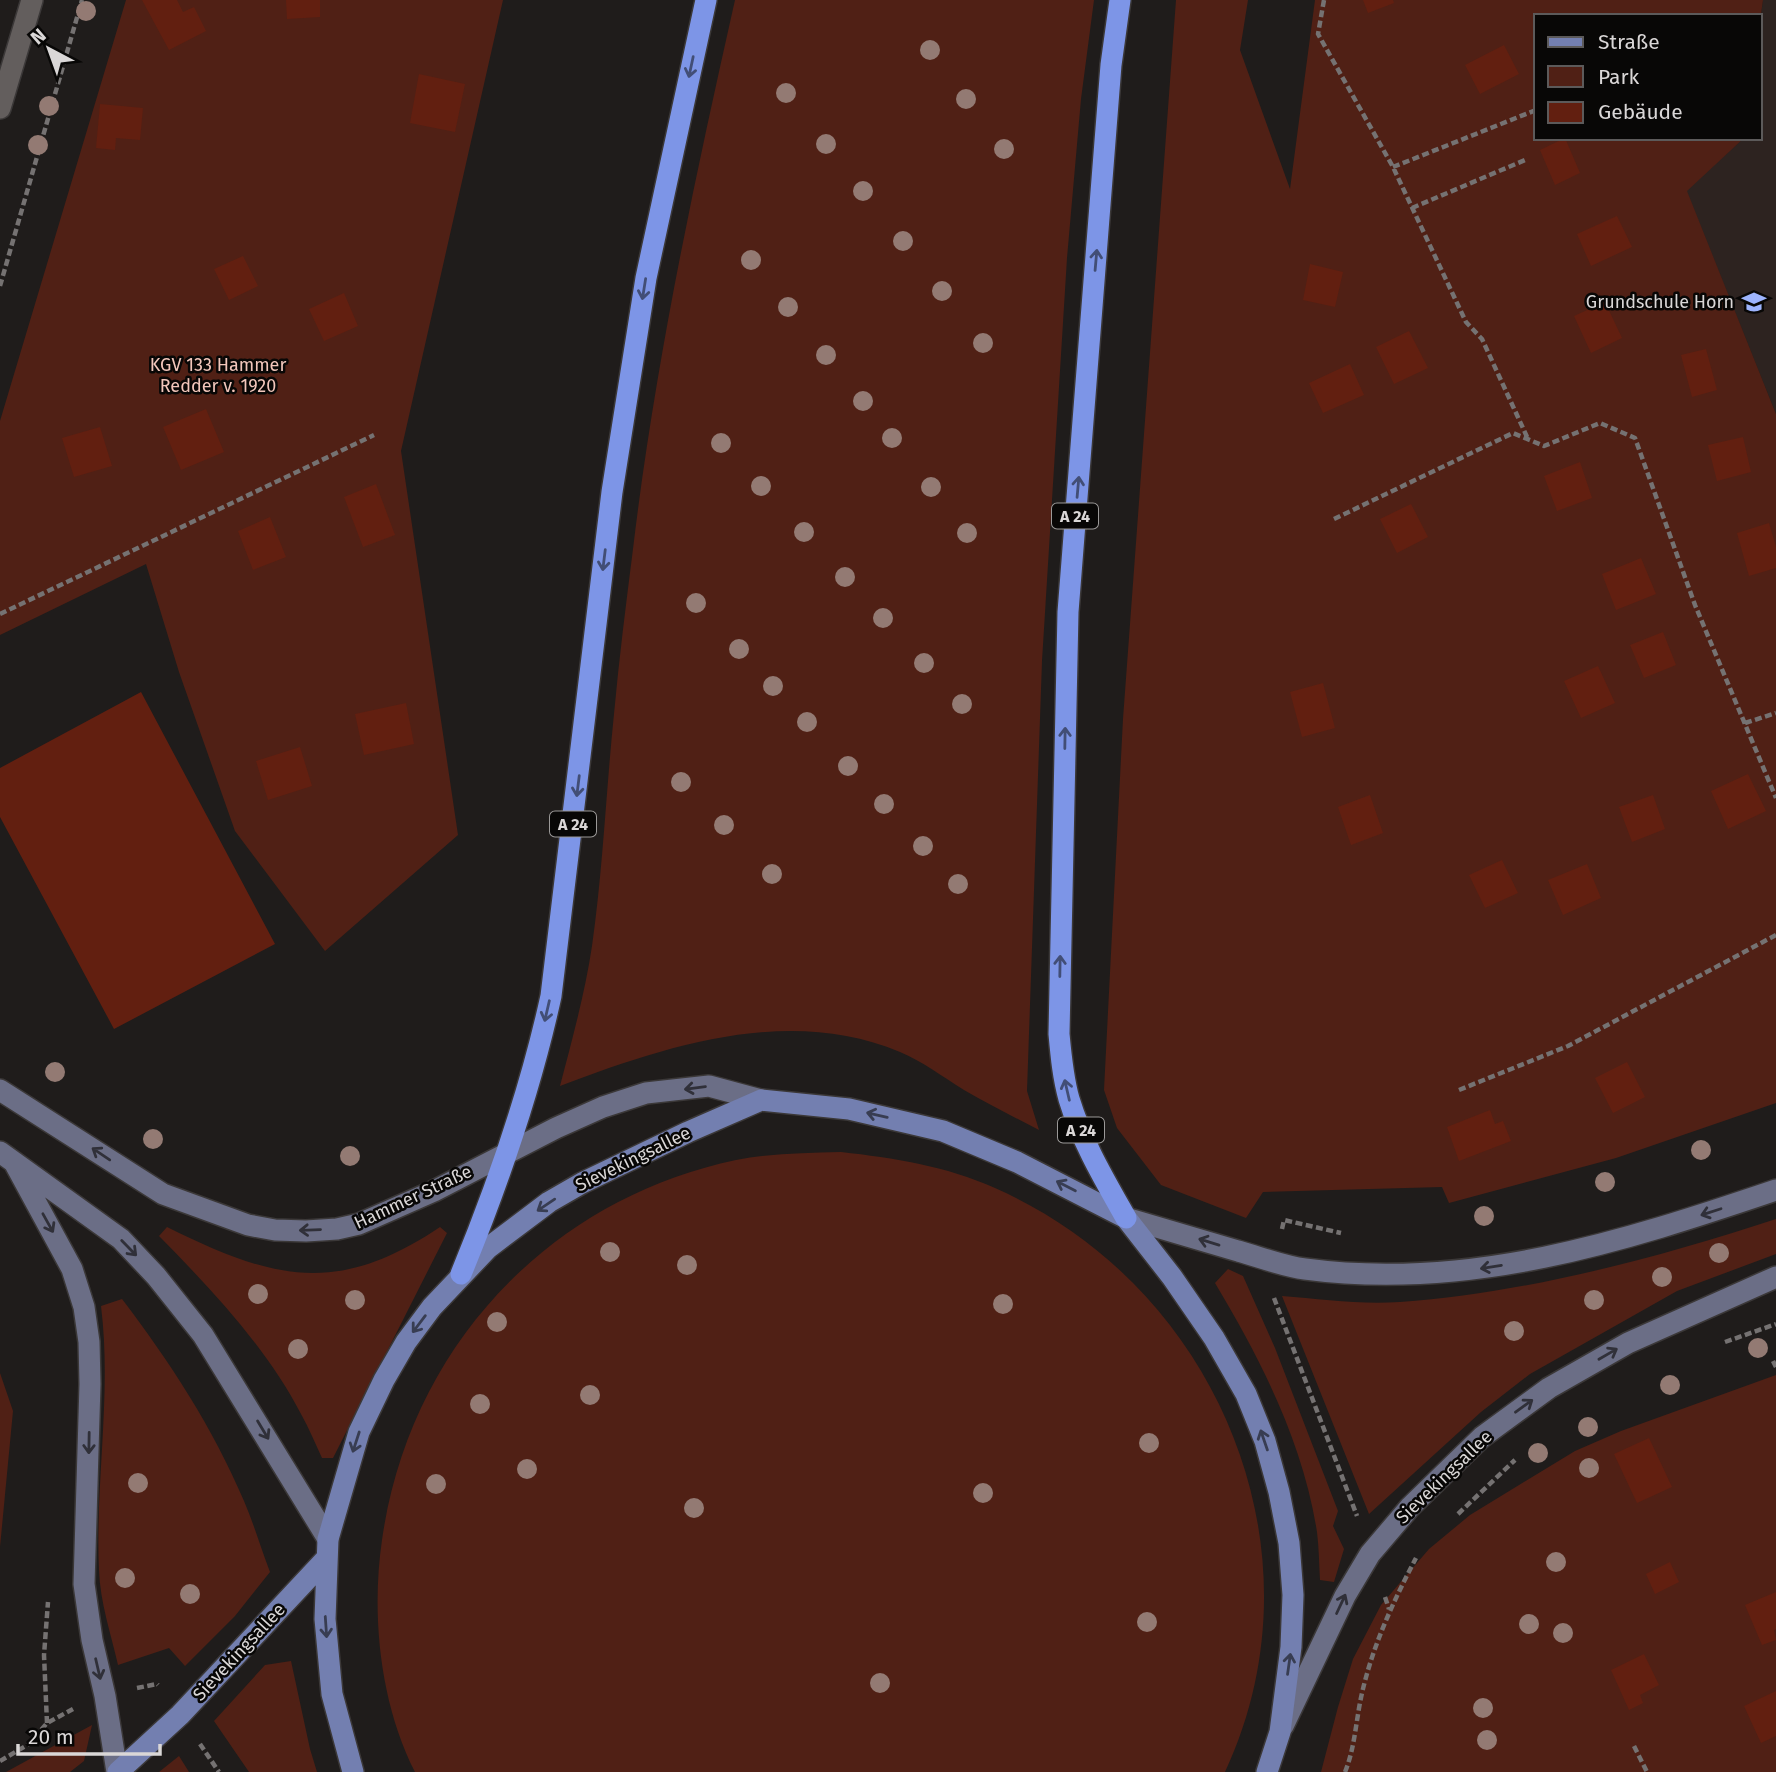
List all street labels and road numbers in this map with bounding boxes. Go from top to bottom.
road number: A 24 [1052,503,1098,528]
road number: A 24 [550,811,596,836]
road number: A 24 [1058,1118,1104,1142]
street label: Sievekingsallee [572,1122,694,1196]
street label: Hammer Straße [351,1160,475,1234]
street label: Sievekingsallee [1391,1426,1497,1528]
street label: Sievekingsallee [188,1599,290,1705]

